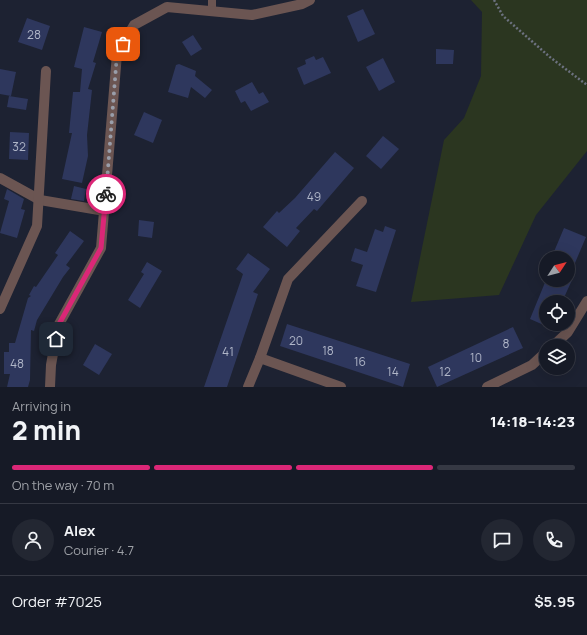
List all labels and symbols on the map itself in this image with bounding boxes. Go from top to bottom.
house number: 28 [27,26,41,43]
pin [106,27,140,61]
house number: 32 [12,138,26,155]
courier [86,174,126,214]
house number: 49 [307,188,321,205]
north arrow [539,251,575,287]
pin [39,322,73,356]
house number: 20 [289,332,303,349]
house number: 8 [503,335,510,352]
house number: 18 [322,342,334,359]
house number: 41 [222,343,234,360]
house number: 10 [470,349,482,366]
house number: 16 [354,353,366,370]
house number: 48 [10,355,24,372]
house number: 14 [387,363,399,380]
house number: 12 [439,363,451,380]

